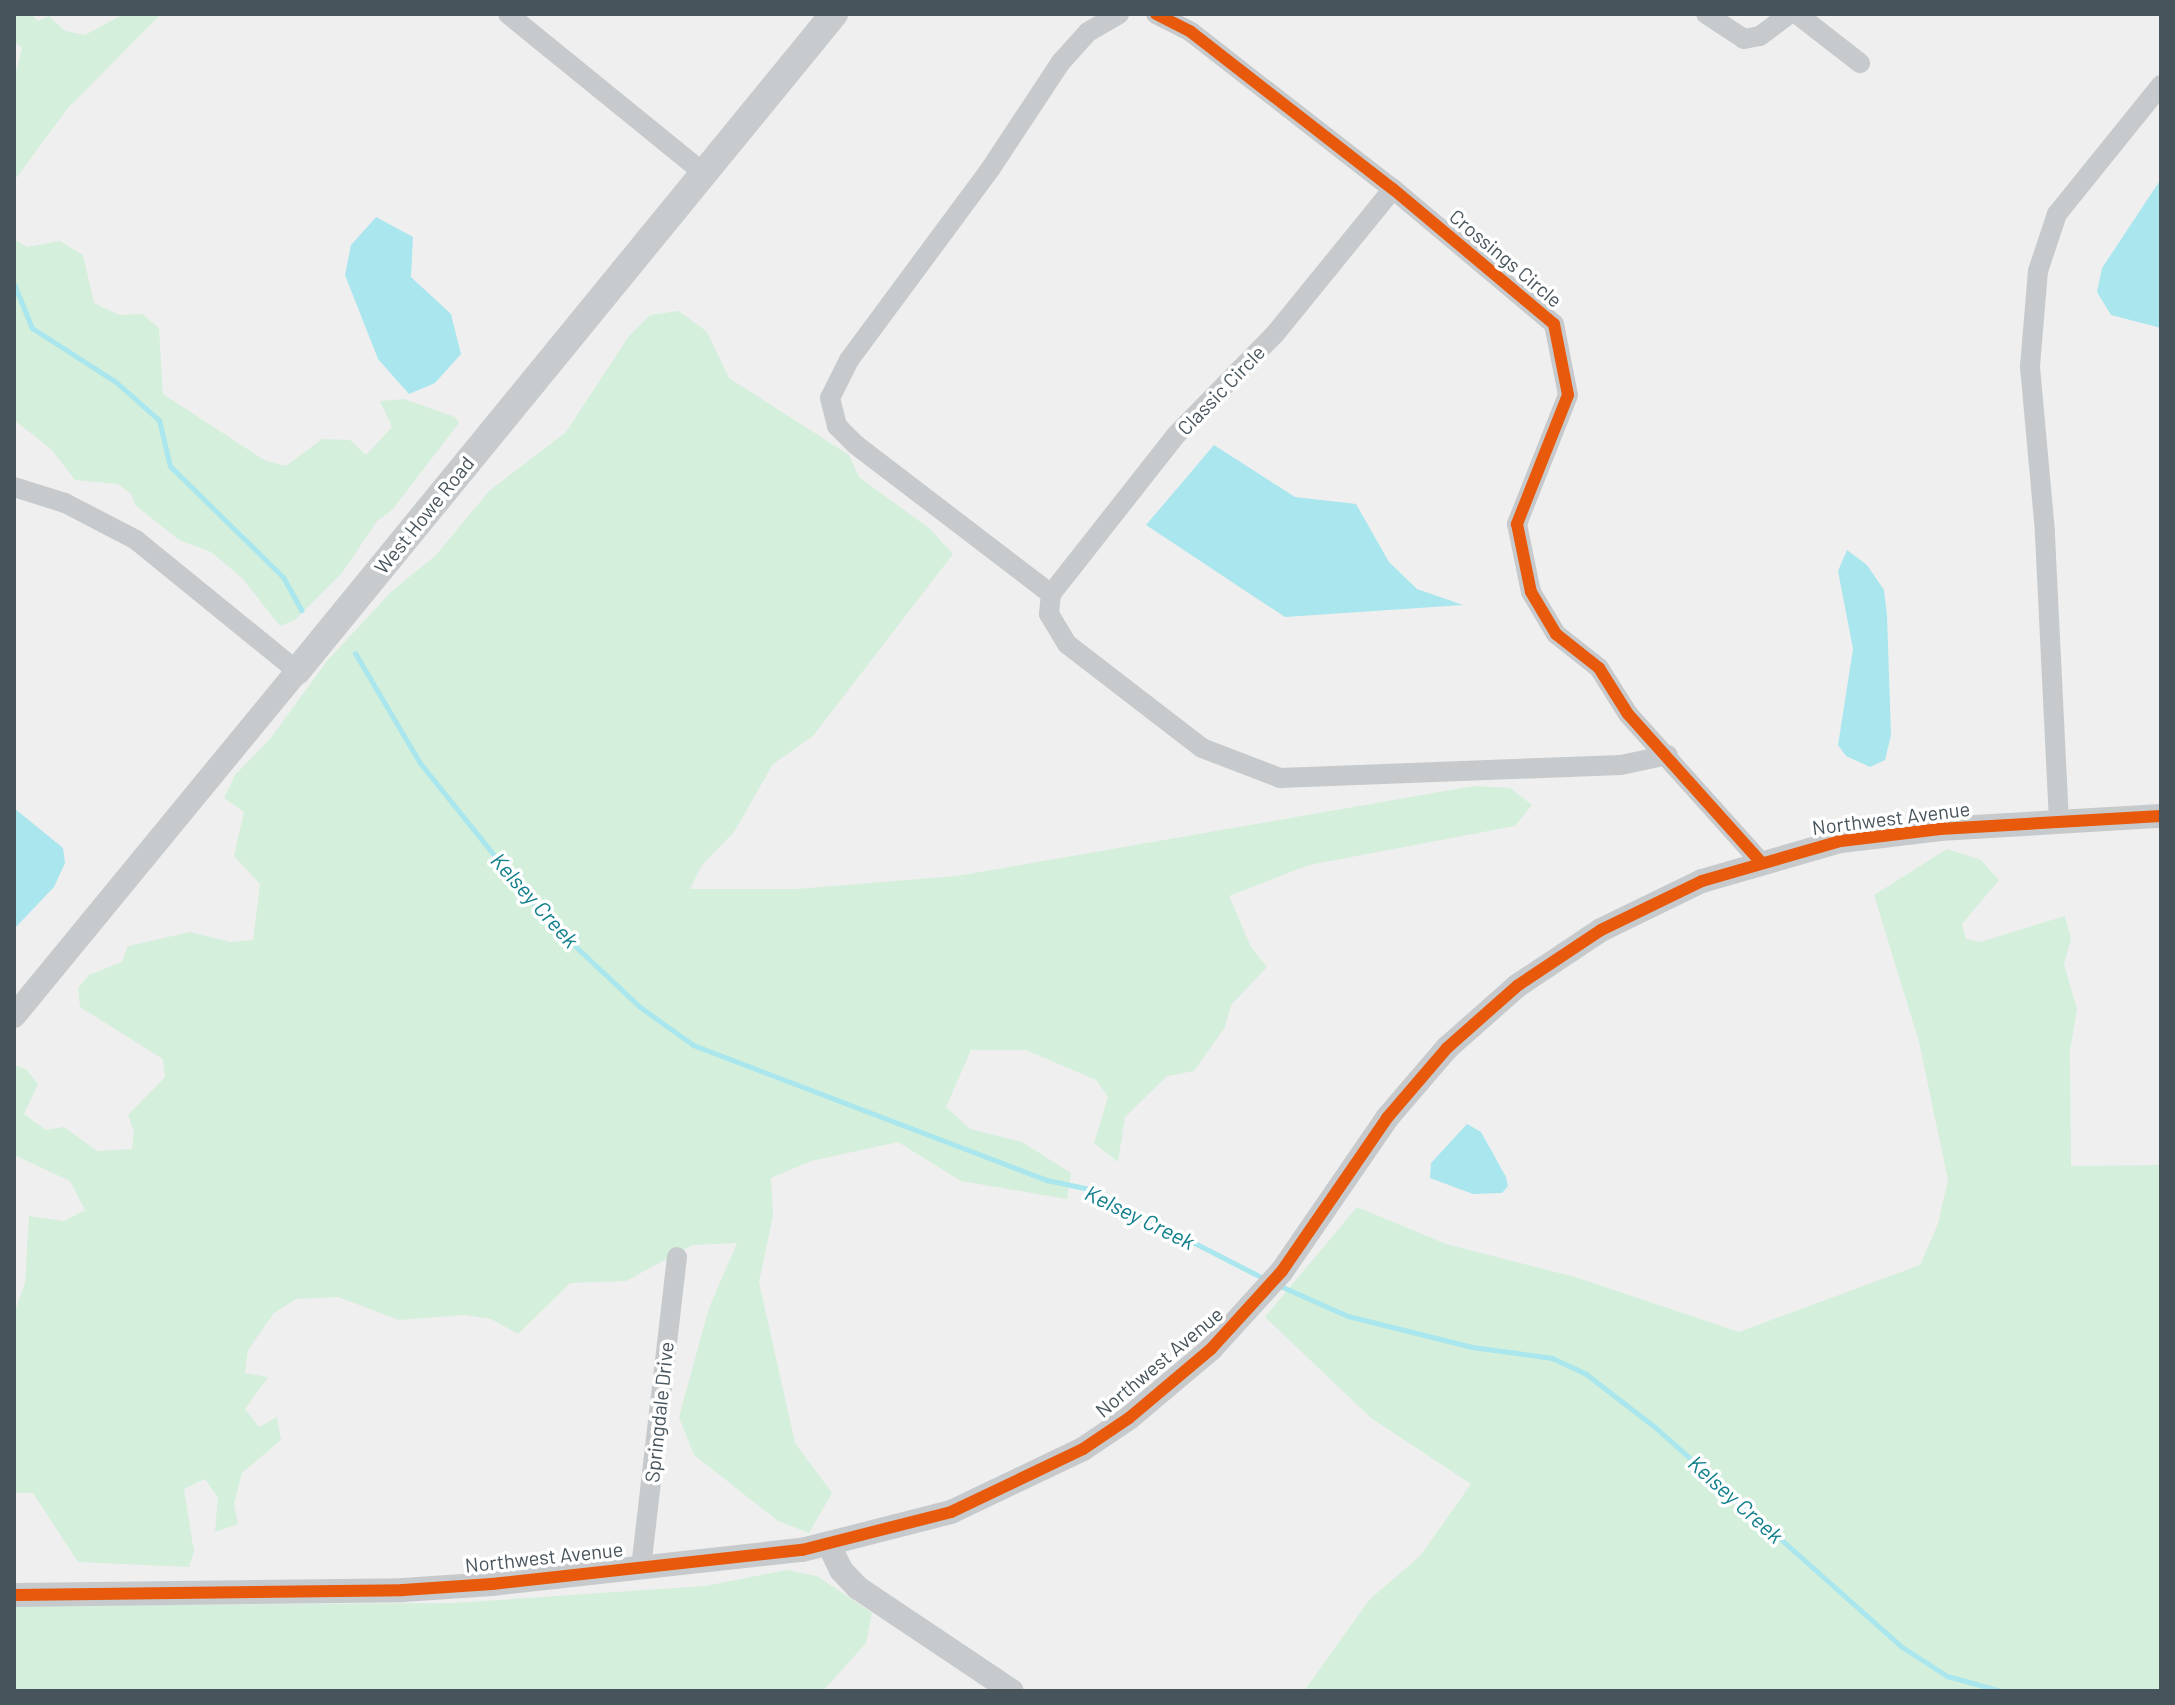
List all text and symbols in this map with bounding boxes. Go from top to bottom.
street label: Crossings Circle [1445,204,1567,312]
street label: Classic Circle [1172,340,1270,440]
street label: West Howe Road [369,451,479,579]
street label: Northwest Avenue [1811,796,1971,840]
water label: Kelsey Creek [486,847,584,953]
water label: Kelsey Creek [1081,1179,1199,1255]
street label: Northwest Avenue [1090,1302,1228,1422]
street label: Springdale Drive [640,1340,678,1484]
water label: Kelsey Creek [1683,1450,1789,1548]
street label: Northwest Avenue [464,1537,624,1577]

